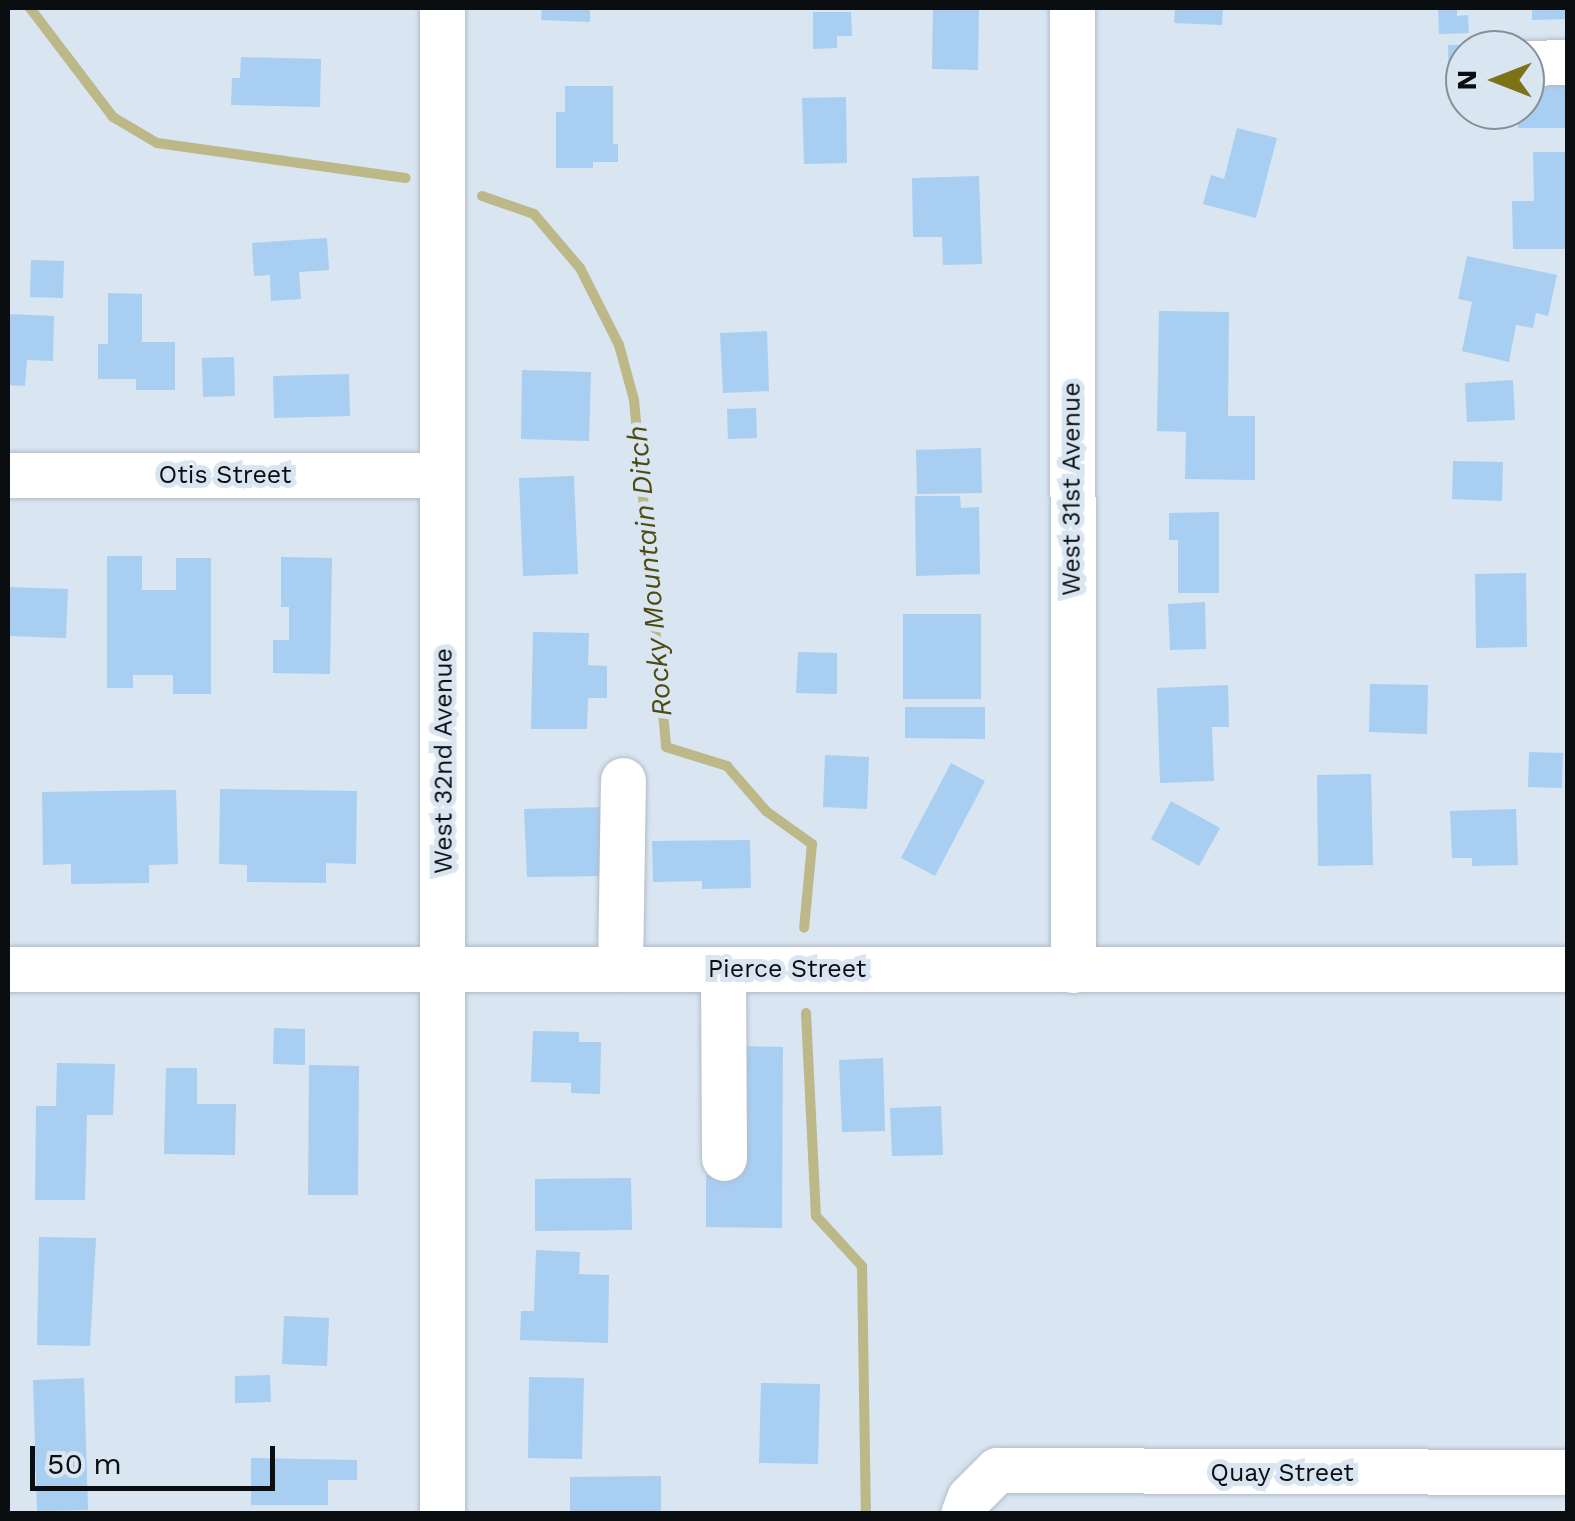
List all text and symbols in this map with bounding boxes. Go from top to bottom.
north arrow [1445,30,1545,130]
text: N [1450,70,1483,90]
street label: West 31st Avenue [1057,382,1087,596]
water label: Rocky Mountain Ditch [621,424,679,718]
street label: Otis Street [159,460,291,490]
street label: West 32nd Avenue [429,647,459,875]
street label: Pierce Street [708,954,866,984]
scale bar [35,1426,280,1488]
text: 50 m [47,1446,122,1481]
street label: Quay Street [1210,1458,1354,1488]

